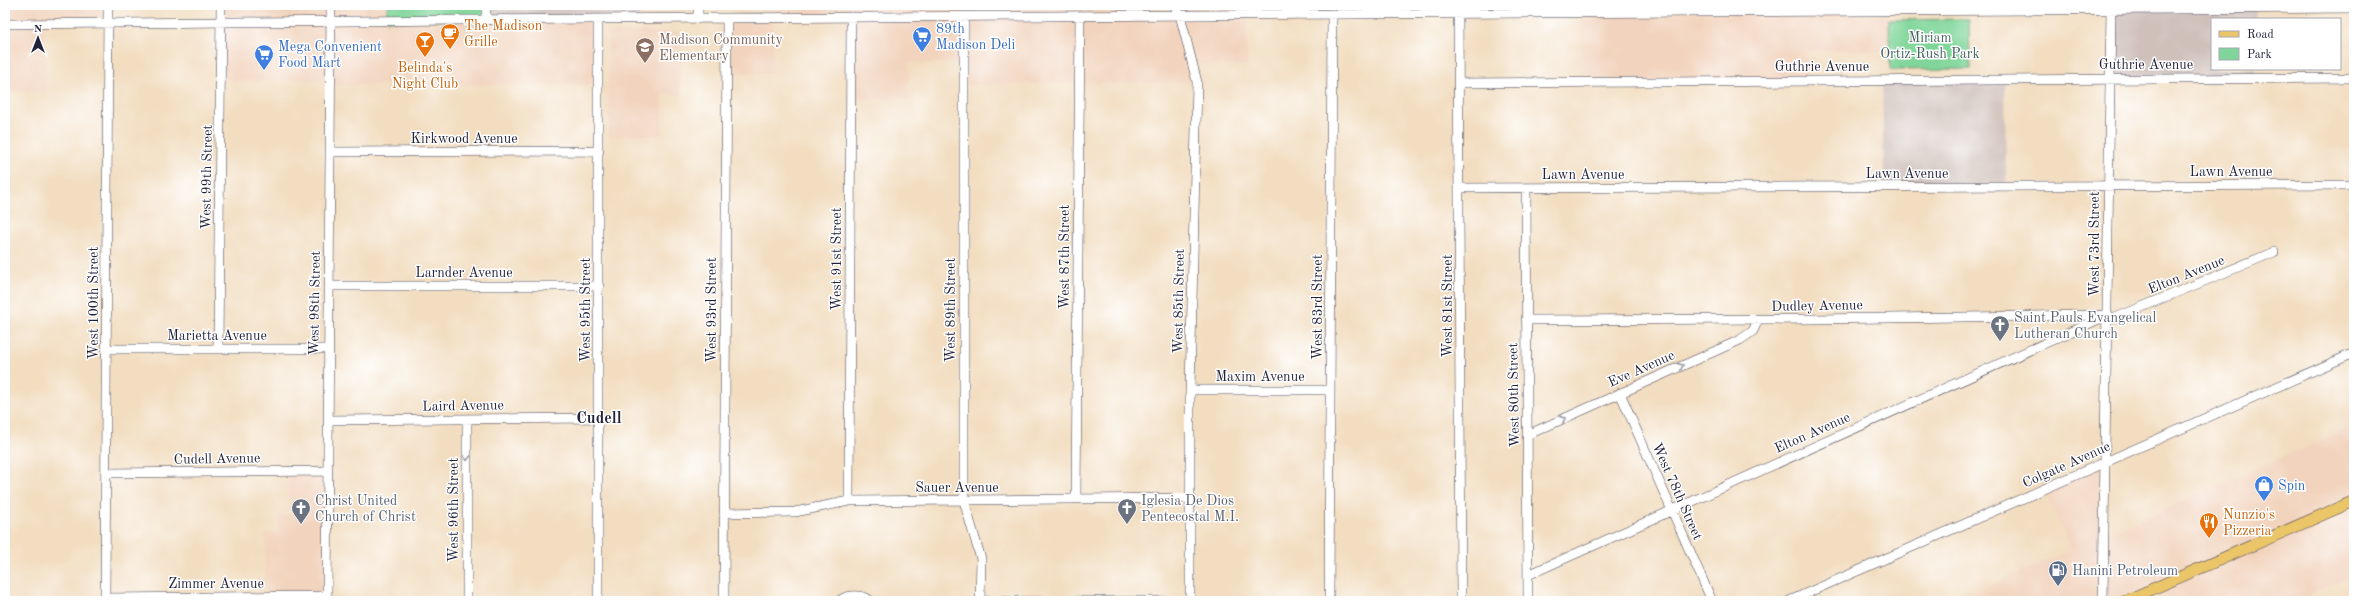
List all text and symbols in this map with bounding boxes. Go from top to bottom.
north arrow [18,18,58,58]
legend [2211,18,2341,70]
place label: The Madison Grille [464,19,543,49]
cafe icon: The Madison Grille [439,22,461,50]
place label: 89th Madison Deli [936,22,1015,52]
text: N [34,24,43,35]
supermarket icon: 89th Madison Deli [911,25,933,53]
text: Road [2247,29,2274,41]
bar icon: Belinda's Night Club [414,30,436,58]
park label: Miriam Ortiz-Rush Park [1880,31,1980,61]
place label: Madison Community Elementary [659,33,784,63]
school or university icon: Madison Community Elementary [634,36,656,64]
place label: Mega Convenient Food Mart [278,40,382,70]
supermarket icon: Mega Convenient Food Mart [253,43,275,71]
text: Park [2247,49,2272,61]
street label: Guthrie Avenue [2099,58,2193,72]
street label: Guthrie Avenue [1775,60,1869,74]
place label: Belinda's Night Club [392,61,458,91]
street label: West 99th Street [199,124,215,229]
street label: Kirkwood Avenue [410,132,518,146]
street label: Lawn Avenue [2190,165,2272,179]
street label: Lawn Avenue [1866,167,1948,181]
street label: Lawn Avenue [1542,168,1624,182]
street label: West 73rd Street [2088,191,2102,297]
street label: West 87th Street [1058,205,1072,309]
street label: West 91st Street [830,207,844,311]
street label: West 100th Street [87,246,101,359]
street label: West 85th Street [1171,248,1187,353]
street label: West 98th Street [307,250,323,355]
street label: Elton Avenue [2146,253,2227,297]
street label: West 83rd Street [1311,254,1325,360]
street label: West 81st Street [1441,254,1455,358]
street label: West 93rd Street [705,257,719,363]
street label: West 95th Street [579,258,593,362]
street label: West 89th Street [944,258,958,362]
street label: Larnder Avenue [415,266,513,280]
street label: Dudley Avenue [1771,298,1863,314]
place label: Saint Pauls Evangelical Lutheran Church [2014,311,2157,341]
church icon: Saint Pauls Evangelical Lutheran Church [1989,314,2011,342]
street label: Marietta Avenue [167,329,267,343]
street label: West 80th Street [1506,342,1522,447]
street label: Eve Avenue [1606,348,1677,390]
one-way arrow [1678,362,1685,370]
street label: Maxim Avenue [1215,370,1305,384]
street label: Laird Avenue [422,398,504,414]
street label: Elton Avenue [1772,410,1852,456]
district label: Cudell [576,411,622,427]
one-way arrow [1558,416,1566,424]
street label: Colgate Avenue [2020,439,2112,490]
street label: West 78th Street [1649,441,1705,542]
street label: Cudell Avenue [174,451,260,467]
one-way arrow [463,455,471,461]
street label: West 96th Street [447,458,461,562]
shop icon: Spin [2253,474,2275,502]
place label: Spin [2278,479,2306,493]
street label: Sauer Avenue [915,481,999,495]
place label: Christ United Church of Christ [315,494,416,524]
place label: Iglesia De Dios Pentecostal M.I. [1141,494,1239,524]
church icon: Christ United Church of Christ [290,497,312,525]
church icon: Iglesia De Dios Pentecostal M.I. [1116,497,1138,525]
place label: Nunzio's Pizzeria [2223,508,2275,538]
restaurant icon: Nunzio's Pizzeria [2198,511,2220,539]
fuel station icon: Hanini Petroleum [2047,559,2069,587]
place label: Hanini Petroleum [2072,564,2178,578]
street label: Zimmer Avenue [168,577,264,591]

